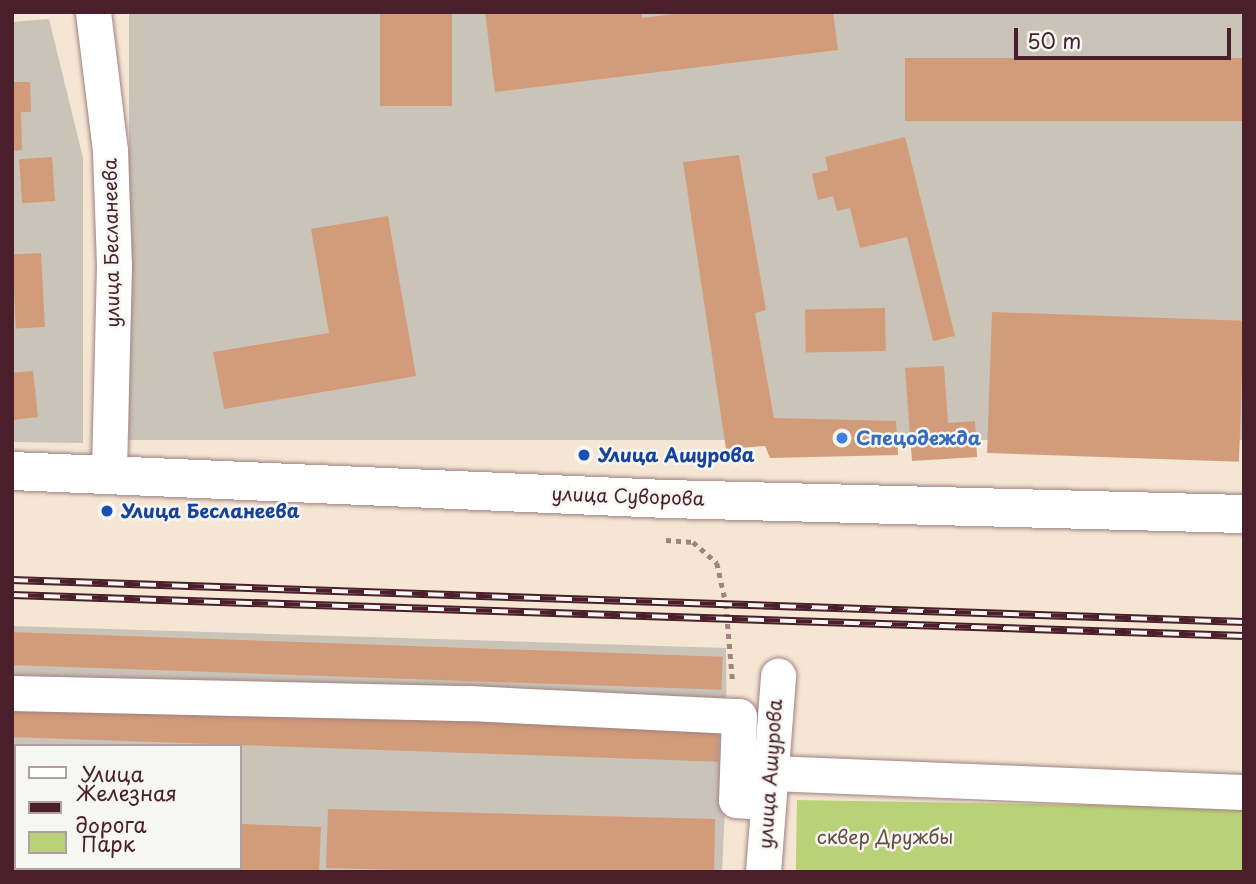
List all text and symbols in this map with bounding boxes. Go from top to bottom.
scale bar [1018,14,1235,58]
text: 50 m [1027,24,1081,56]
street label: улица Бесланеева [98,158,124,328]
place label: Спецодежда [856,427,981,449]
marker: Спецодежда [834,430,850,446]
place label: Улица Ашурова [598,444,755,466]
marker: Улица Ашурова [576,447,592,463]
street label: улица Суворова [551,482,705,510]
place label: Улица Бесланеева [121,500,300,522]
marker: Улица Бесланеева [99,503,115,519]
street label: улица Ашурова [753,698,787,850]
legend [14,744,242,870]
text: Улица [81,757,144,789]
text: Железная дорога [76,776,177,840]
park label: сквер Дружбы [816,826,954,848]
text: Парк [81,827,135,859]

